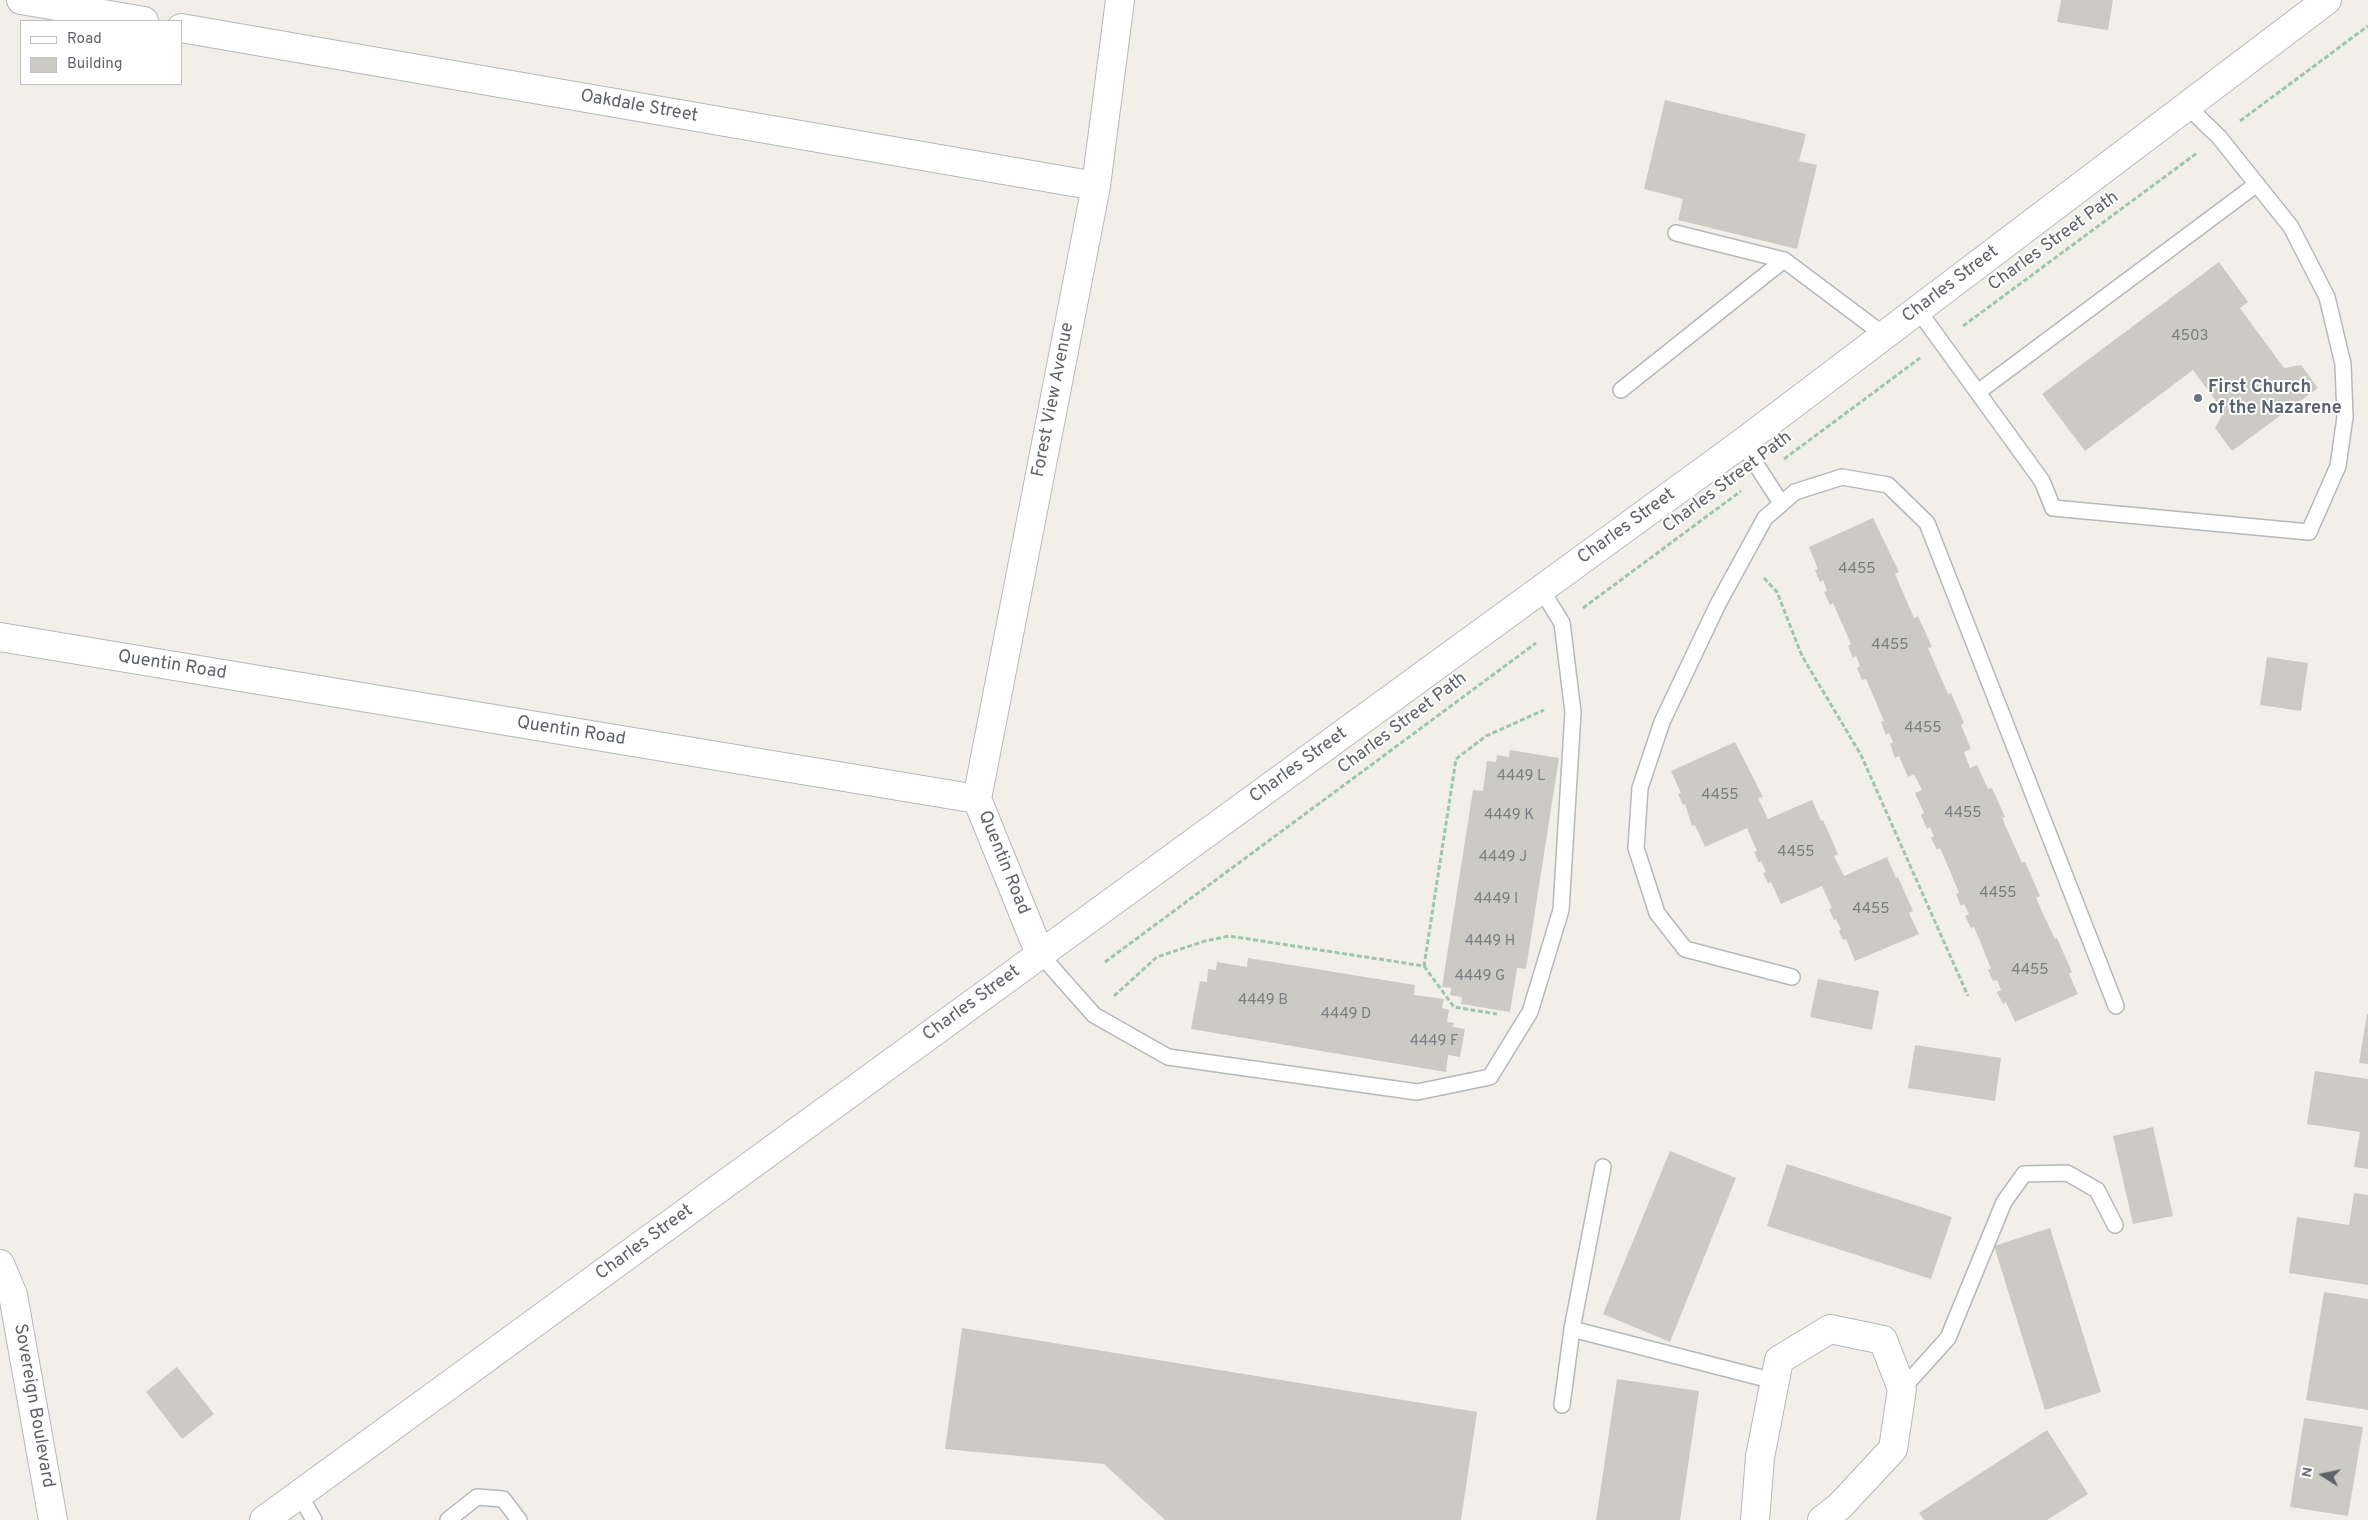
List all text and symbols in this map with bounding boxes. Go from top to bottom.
legend [20,20,182,85]
text: Road [67,30,102,49]
text: Building [67,55,122,74]
street label: Oakdale Street [578,86,700,128]
street label: Charles Street Path [1985,187,2123,297]
street label: Charles Street [1899,242,2003,328]
street label: Forest View Avenue [1028,321,1080,479]
house number: 4503 [2171,328,2209,346]
place label: First Church of the Nazarene [2208,377,2342,419]
marker: First Church of the Nazarene [2192,392,2204,404]
street label: Charles Street Path [1659,427,1797,539]
street label: Charles Street [1574,484,1680,570]
house number: 4455 [1838,561,1876,579]
house number: 4455 [1871,637,1909,655]
street label: Quentin Road [116,647,228,685]
street label: Charles Street Path [1334,668,1472,780]
street label: Quentin Road [515,713,627,751]
house number: 4455 [1904,720,1942,738]
street label: Charles Street [1246,723,1352,809]
house number: 4449 L [1497,768,1545,786]
house number: 4455 [1701,787,1739,805]
house number: 4455 [1944,805,1982,823]
house number: 4449 K [1484,807,1534,825]
street label: Quentin Road [972,808,1034,918]
house number: 4455 [1777,844,1815,862]
house number: 4449 J [1479,849,1527,867]
house number: 4455 [1979,885,2017,903]
house number: 4449 I [1474,891,1518,909]
house number: 4455 [1852,901,1890,919]
house number: 4449 H [1465,933,1515,951]
street label: Charles Street [919,961,1025,1047]
house number: 4455 [2011,962,2049,980]
house number: 4449 G [1455,968,1505,986]
house number: 4449 B [1238,992,1288,1010]
house number: 4449 D [1321,1006,1371,1024]
house number: 4449 F [1410,1033,1458,1051]
street label: Charles Street [592,1200,698,1286]
street label: Sovereign Boulevard [8,1322,58,1490]
north arrow [2298,1450,2348,1500]
text: N [2298,1466,2317,1479]

